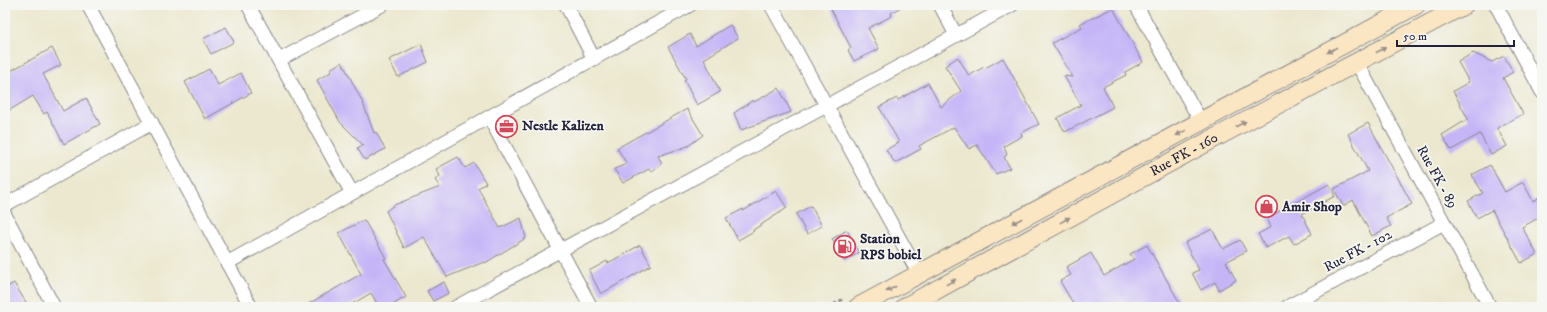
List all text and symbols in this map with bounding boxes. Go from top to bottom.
scale bar [1397,22,1514,48]
text: 50 m [1403,29,1427,44]
one-way arrow [1375,46,1387,53]
one-way arrow [1326,47,1338,54]
office icon: Nestle Kalizen [494,113,520,139]
place label: Nestle Kalizen [522,117,605,135]
one-way arrow [1235,121,1247,127]
street label: Rue FK - 160 [1147,129,1221,181]
one-way arrow [1175,129,1187,136]
street label: Rue FK - 89 [1412,142,1462,212]
shop icon: Amir Shop [1253,194,1279,220]
place label: Amir Shop [1281,198,1342,216]
one-way arrow [1060,216,1071,223]
one-way arrow [1012,218,1023,224]
street label: Rue FK - 102 [1321,226,1395,276]
place label: Station RPS bobiel [860,230,922,264]
fuel station icon: Station RPS bobiel [831,234,857,260]
one-way arrow [945,278,957,285]
one-way arrow [885,286,897,293]

